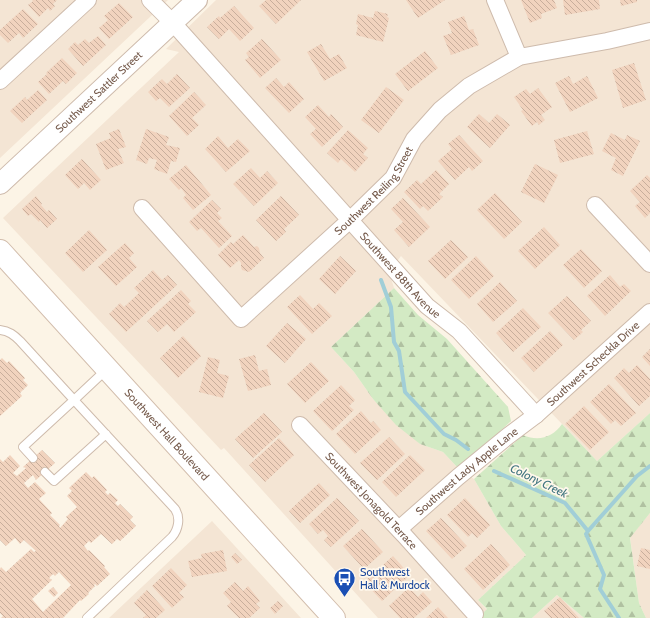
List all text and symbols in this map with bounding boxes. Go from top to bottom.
street label: Southwest Sattler Street [52,48,145,136]
street label: Southwest Reiling Street [331,144,416,238]
street label: Southwest 88th Avenue [357,229,444,321]
street label: Southwest Scheckla Drive [544,318,642,409]
street label: Southwest Hall Boulevard [122,386,212,483]
street label: Southwest Lady Apple Lane [413,424,521,518]
street label: Southwest Jonagold Terrace [322,449,421,552]
water label: Colony Creek [508,460,571,501]
bus stop icon: Southwest Hall & Murdock [331,565,357,598]
place label: Southwest Hall & Murdock [360,565,430,592]

